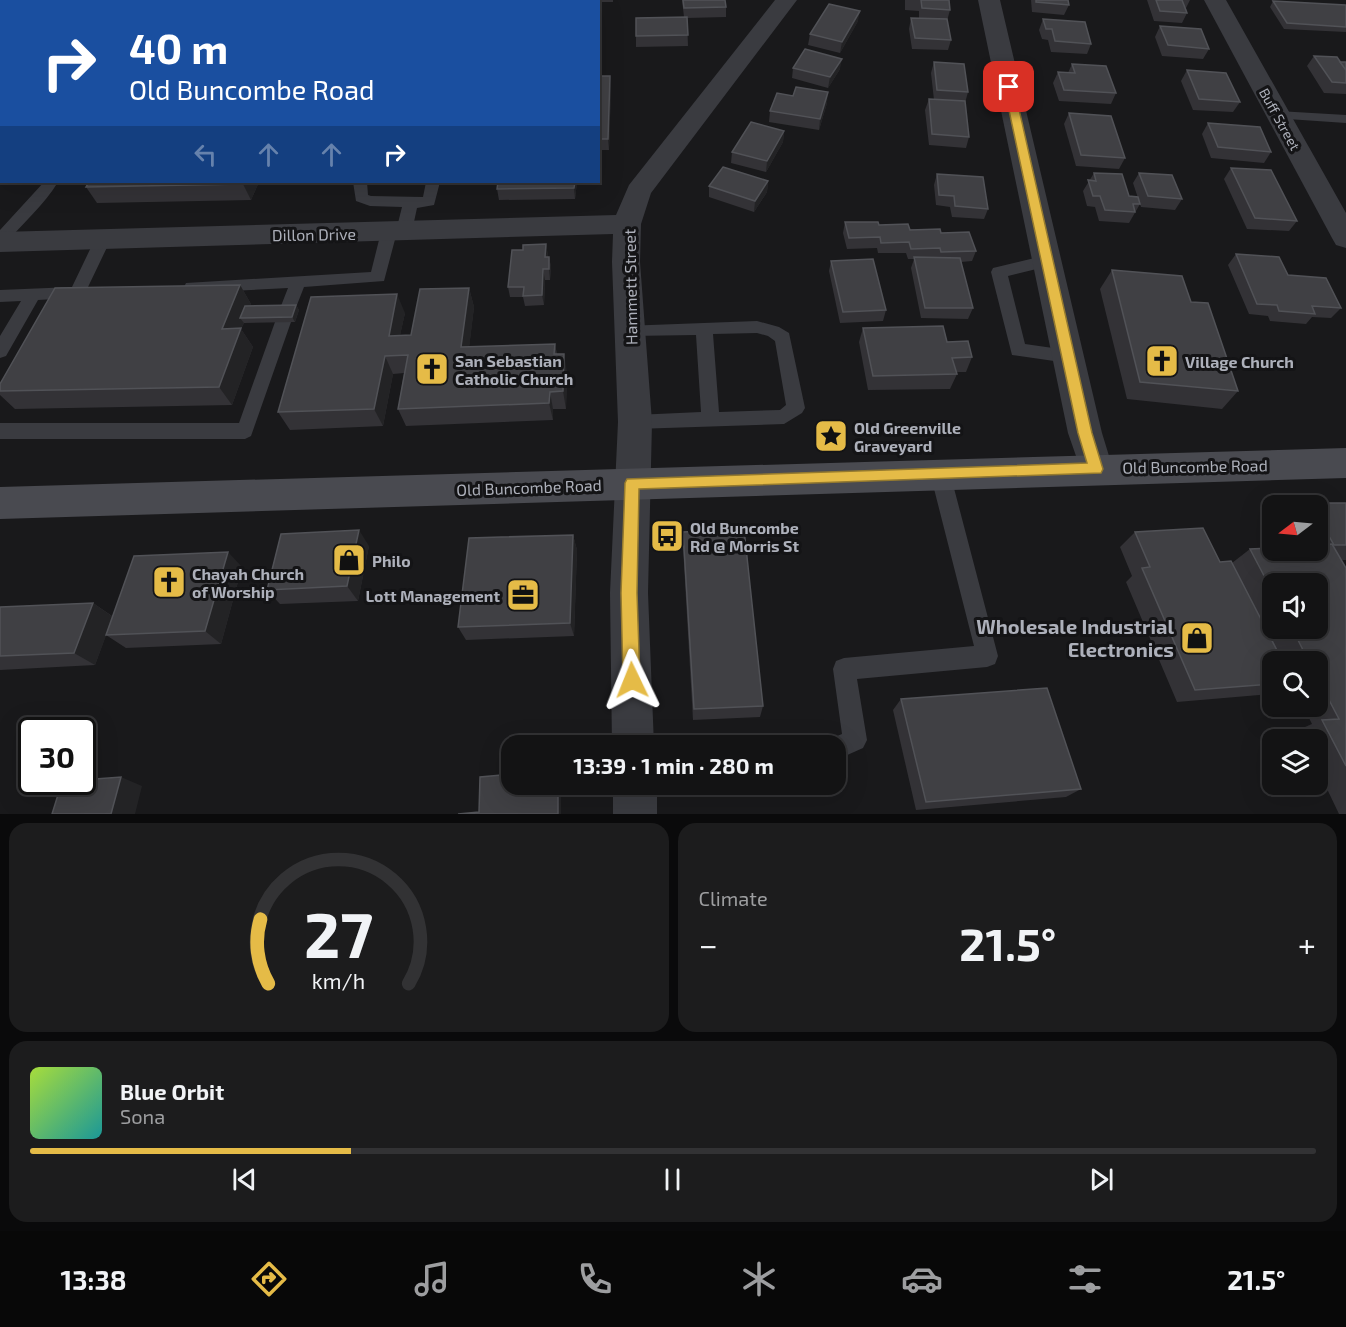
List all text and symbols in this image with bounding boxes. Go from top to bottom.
text: 40 m [129,22,228,72]
icon: right [30,24,108,102]
pin [983,61,1034,112]
icon: arrive [992,70,1025,103]
text: Old Buncombe Road [129,73,374,105]
street label: Buff Street [1256,85,1304,153]
icon: left [189,138,222,171]
icon: ahead [252,138,285,171]
icon: ahead [315,138,348,171]
icon: right [378,138,411,171]
street label: Dillon Drive [272,224,356,244]
street label: Hammett Street [619,229,641,345]
church icon: Village Church [1144,343,1180,379]
church icon: San Sebastian Catholic Church [414,351,450,387]
place label: San Sebastian Catholic Church [455,351,573,388]
place label: Village Church [1185,352,1294,371]
place icon: Old Greenville Graveyard [813,418,849,454]
place label: Old Greenville Graveyard [854,418,961,456]
street label: Old Buncombe Road [1122,455,1268,477]
street label: Old Buncombe Road [456,475,602,499]
north arrow [1262,495,1328,561]
map controls [1262,495,1328,795]
bus stop icon: Old Buncombe Rd @ Morris St [649,518,685,554]
place label: Old Buncombe Rd @ Morris St [690,518,799,555]
shop icon: Philo [331,542,367,578]
place label: Philo [372,551,411,570]
church icon: Chayah Church of Worship [151,564,187,600]
place label: Chayah Church of Worship [192,564,304,601]
button: sound [1262,573,1328,639]
office icon: Lott Management [505,577,541,613]
place label: Lott Management [365,586,500,605]
place label: Wholesale Industrial Electronics [976,614,1174,661]
shop icon: Wholesale Industrial Electronics [1179,620,1215,656]
position arrow [600,648,664,712]
button: search [1262,651,1328,717]
speed limit sign: 30 [18,717,96,795]
button: layers [1262,729,1328,795]
text: 13:39 · 1 min · 280 m [573,752,774,778]
text: Climate [699,886,768,910]
text: 27 [304,896,373,971]
text: 21.5° [959,916,1056,970]
text: − [699,924,718,964]
text: + [1298,924,1316,964]
text: km/h [312,969,365,994]
text: Blue Orbit [120,1078,224,1104]
text: Sona [120,1104,165,1128]
icon: previous [228,1163,261,1196]
icon: pause [656,1163,689,1196]
icon: next [1085,1163,1118,1196]
icon: directions [248,1258,290,1300]
icon: music [411,1258,453,1300]
icon: phone [574,1258,616,1300]
icon: climate [738,1258,780,1300]
icon: car [901,1258,943,1300]
icon: filters [1064,1258,1106,1300]
text: 13:38 [61,1263,127,1295]
text: 21.5° [1227,1263,1285,1295]

